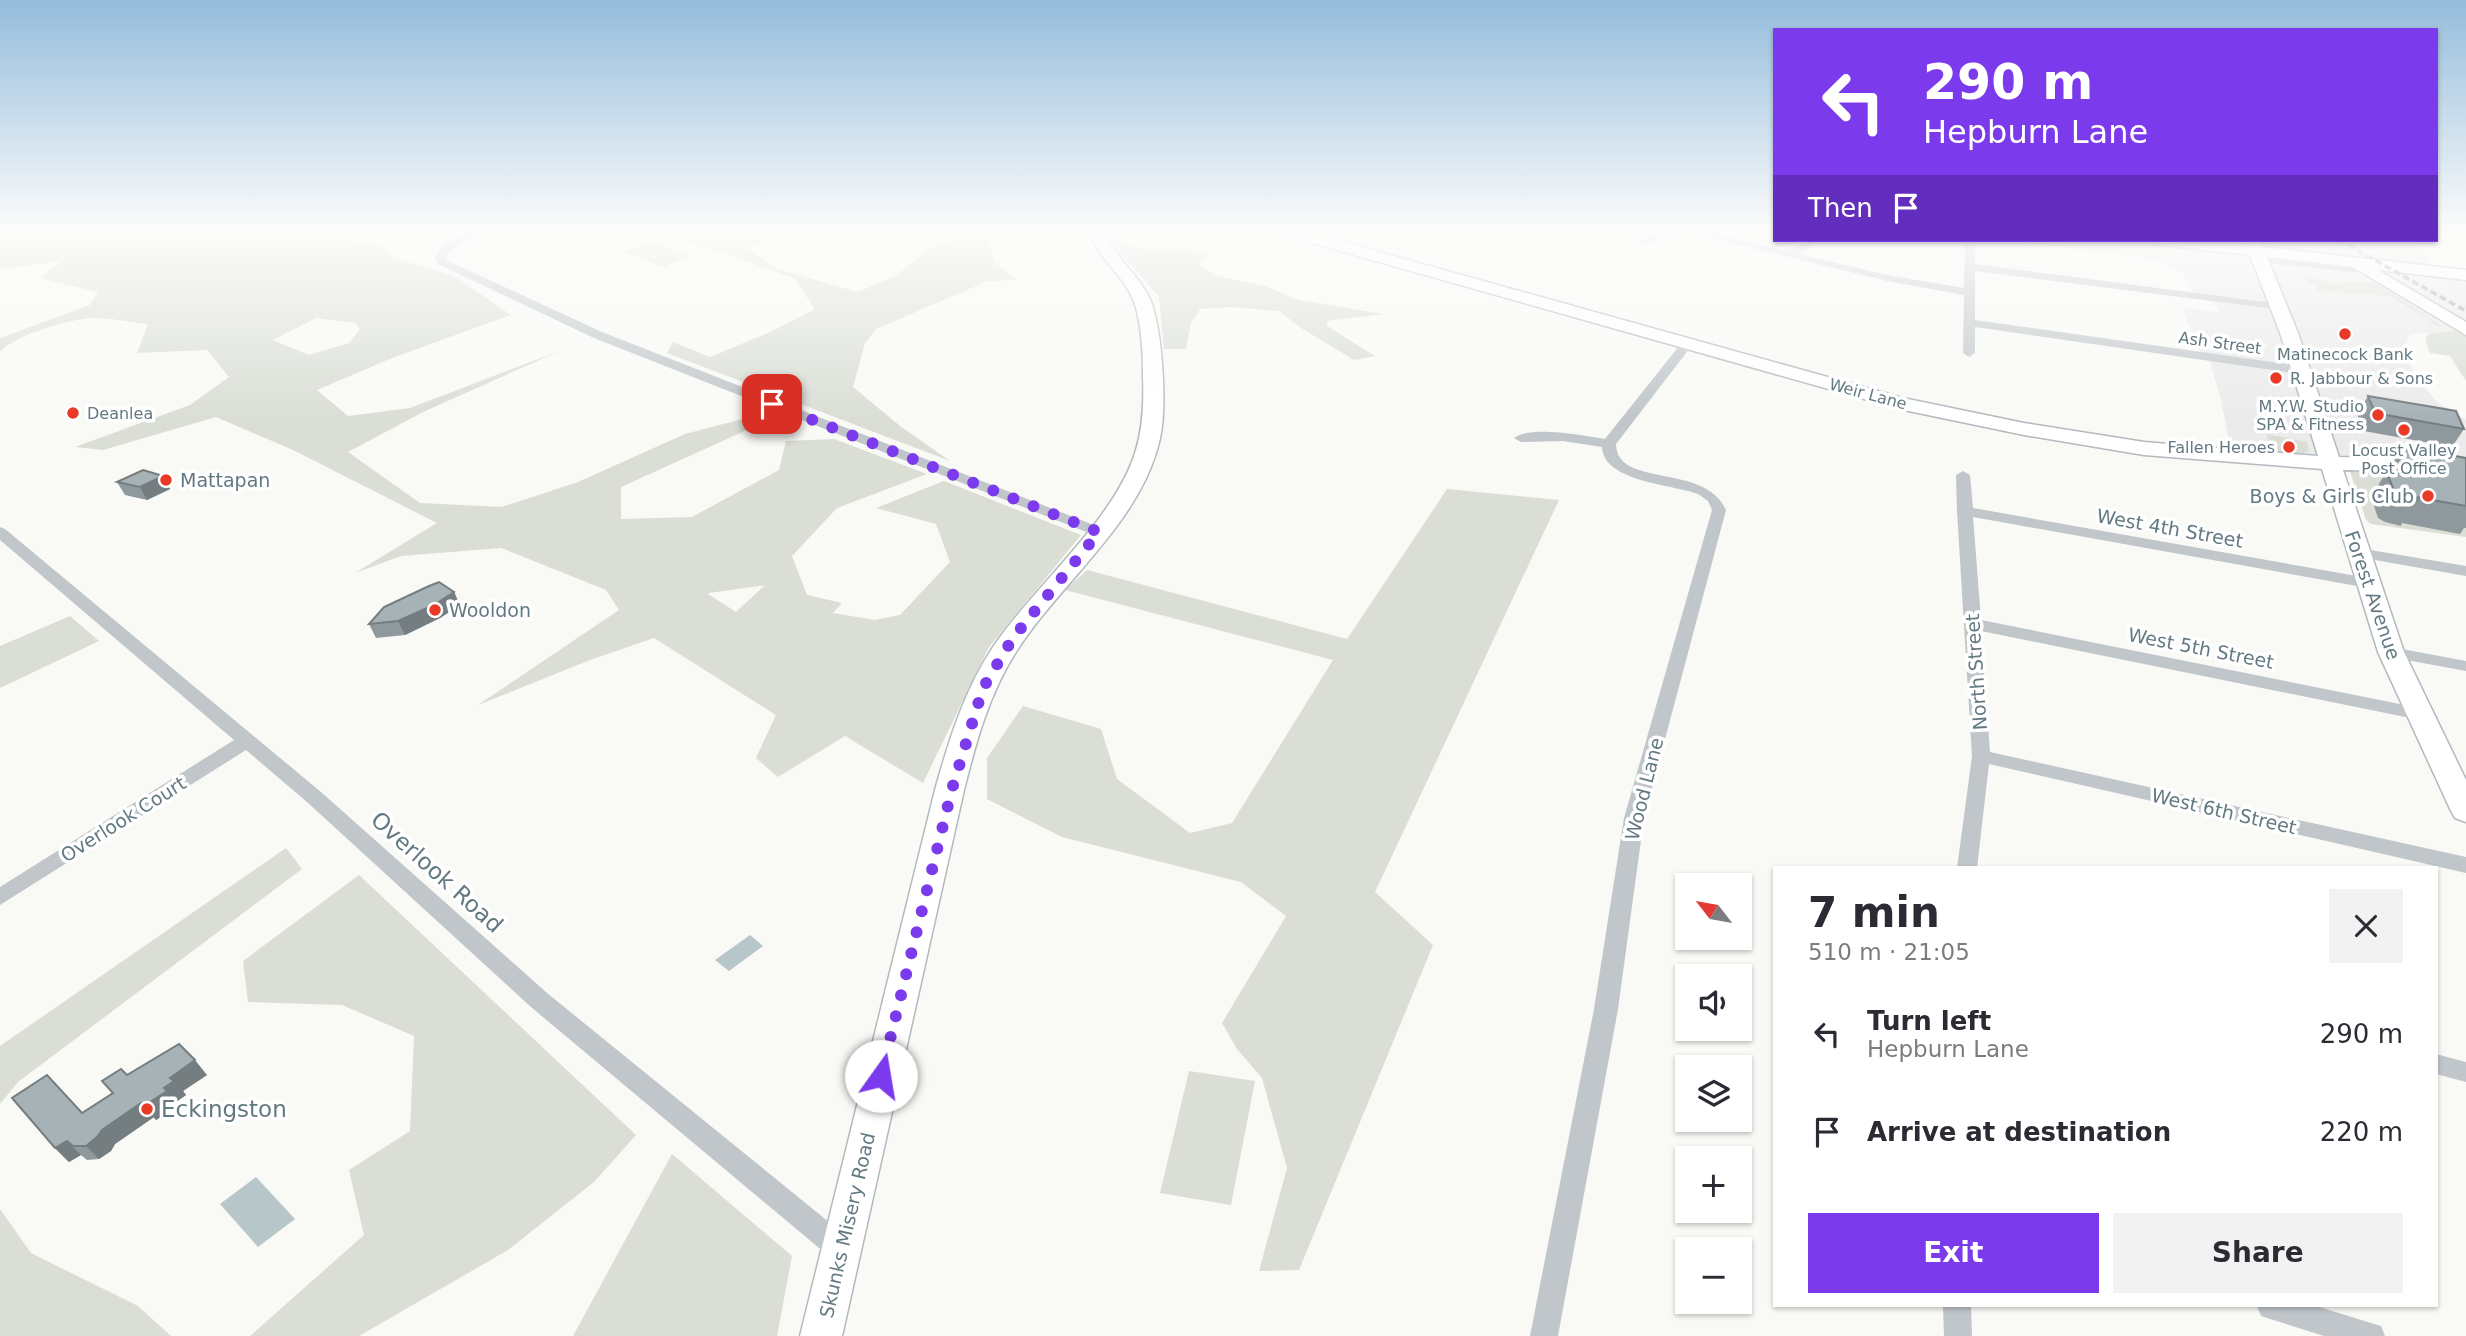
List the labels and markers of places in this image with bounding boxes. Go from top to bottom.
marker: Matinecock Bank [2337,326,2353,342]
place label: Matinecock Bank [2277,345,2414,364]
place label: R. Jabbour & Sons [2290,369,2433,388]
marker: R. Jabbour & Sons [2268,370,2284,386]
pin [742,374,802,434]
place label: M.Y.W. Studio SPA & Fitness [2256,397,2364,434]
place label: Deanlea [87,404,153,423]
marker: Deanlea [65,405,81,421]
marker: M.Y.W. Studio SPA & Fitness [2370,407,2386,423]
marker: Locust Valley Post Office [2396,422,2412,438]
place label: Fallen Heroes [2167,438,2275,457]
marker: Fallen Heroes [2281,439,2297,455]
place label: Locust Valley Post Office [2352,441,2456,478]
place label: Mattapan [180,469,270,491]
marker: Mattapan [158,472,174,488]
place label: Boys & Girls Club [2250,485,2414,507]
marker: Boys & Girls Club [2420,488,2436,504]
place label: Wooldon [449,599,531,621]
marker: Wooldon [427,602,443,618]
place label: Eckingston [161,1096,287,1122]
marker: Eckingston [139,1101,155,1117]

